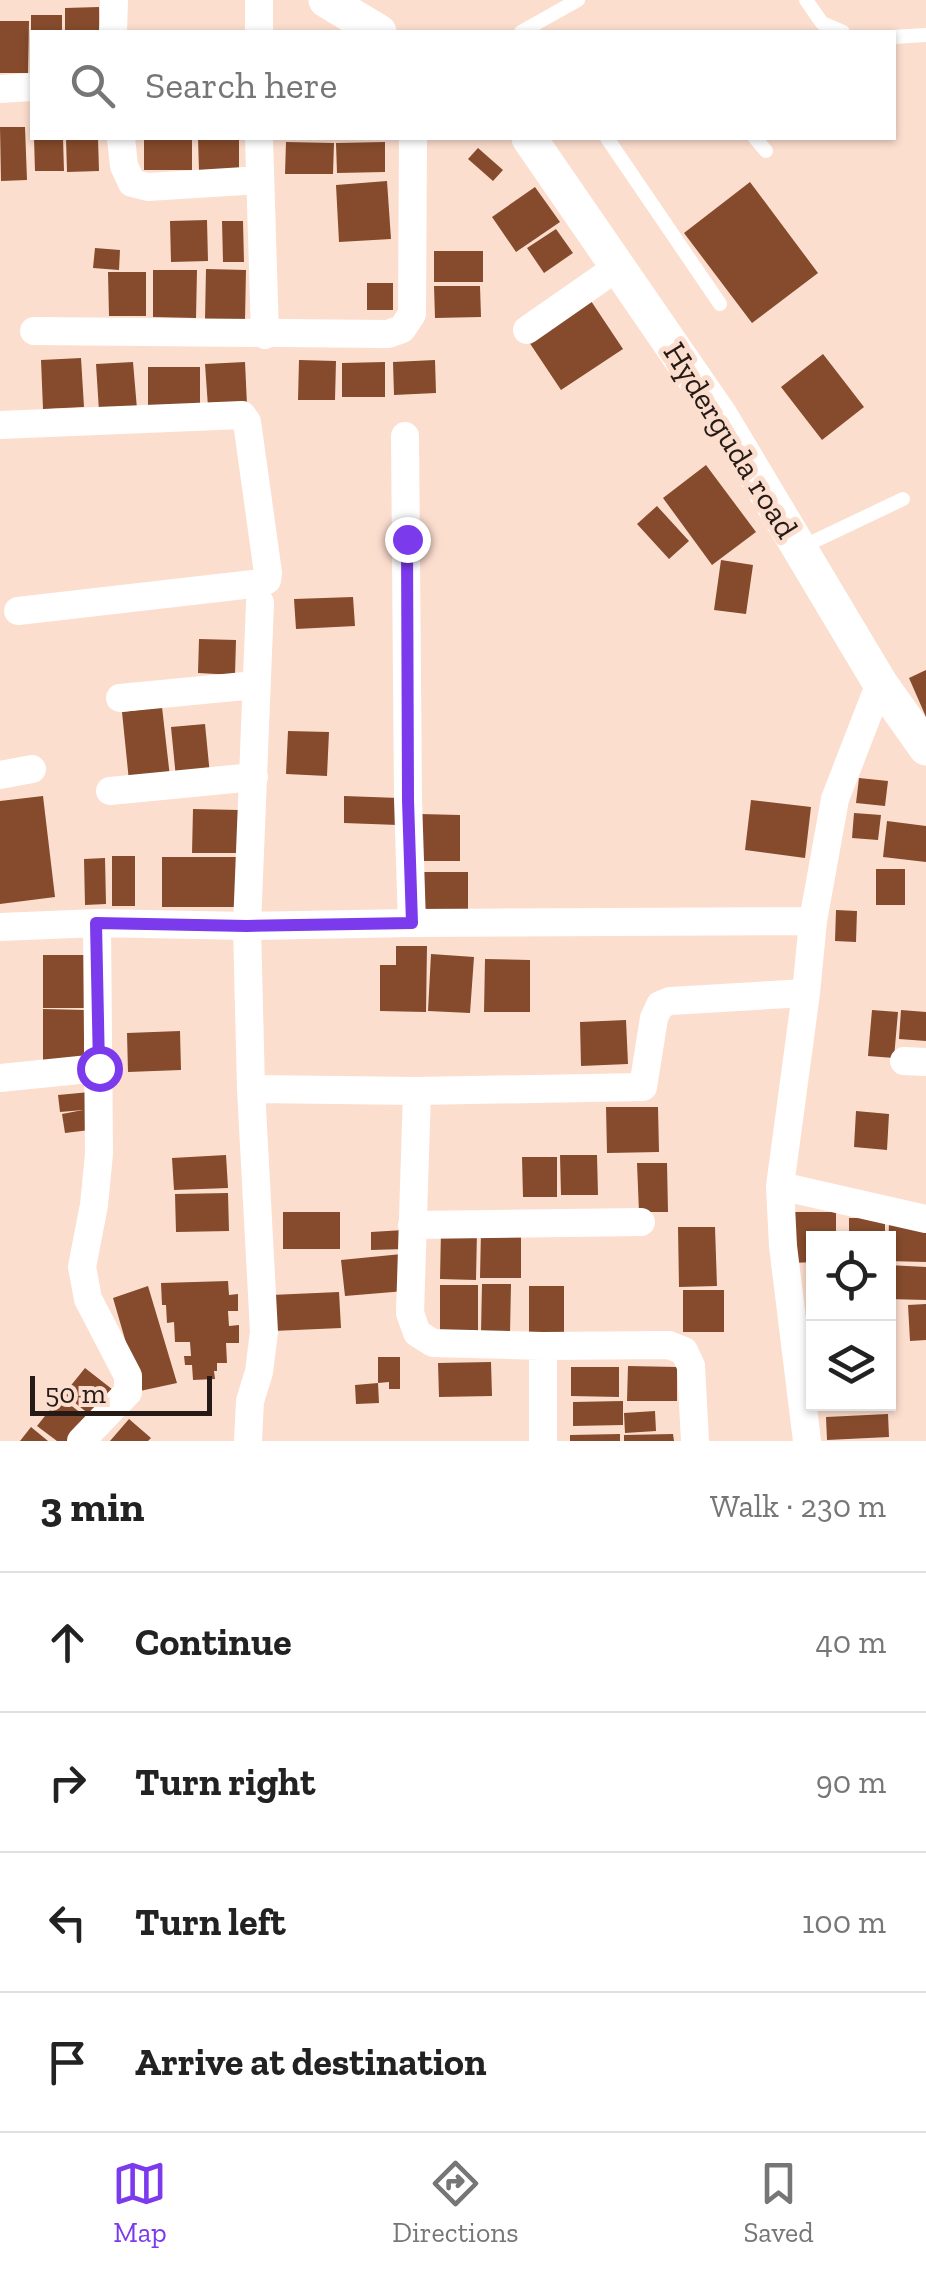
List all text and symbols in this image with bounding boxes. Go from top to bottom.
search box [30,30,896,140]
icon: search [65,58,120,113]
text: Search here [145,62,337,108]
street label: Hyderguda road [656,335,807,545]
route end [385,517,431,563]
route start [77,1046,123,1092]
map controls [806,1231,896,1411]
button: locate [806,1231,896,1321]
button: layers [806,1321,896,1411]
scale bar [30,1371,212,1416]
text: 50 m [45,1377,106,1410]
text: 3 min [40,1481,145,1532]
text: Walk · 230 m [710,1487,886,1525]
icon: ahead [40,1615,95,1670]
text: Continue [135,1619,292,1665]
text: 40 m [815,1623,886,1661]
icon: right [40,1755,95,1810]
text: Turn right [135,1759,315,1805]
text: 90 m [816,1763,886,1801]
icon: left [40,1895,95,1950]
text: Turn left [135,1899,286,1945]
text: 100 m [802,1903,886,1941]
icon: arrive [40,2035,95,2090]
text: Arrive at destination [135,2039,486,2085]
tab: Map [112,2156,167,2249]
tab: Directions [392,2156,519,2249]
tab: Saved [743,2156,814,2249]

